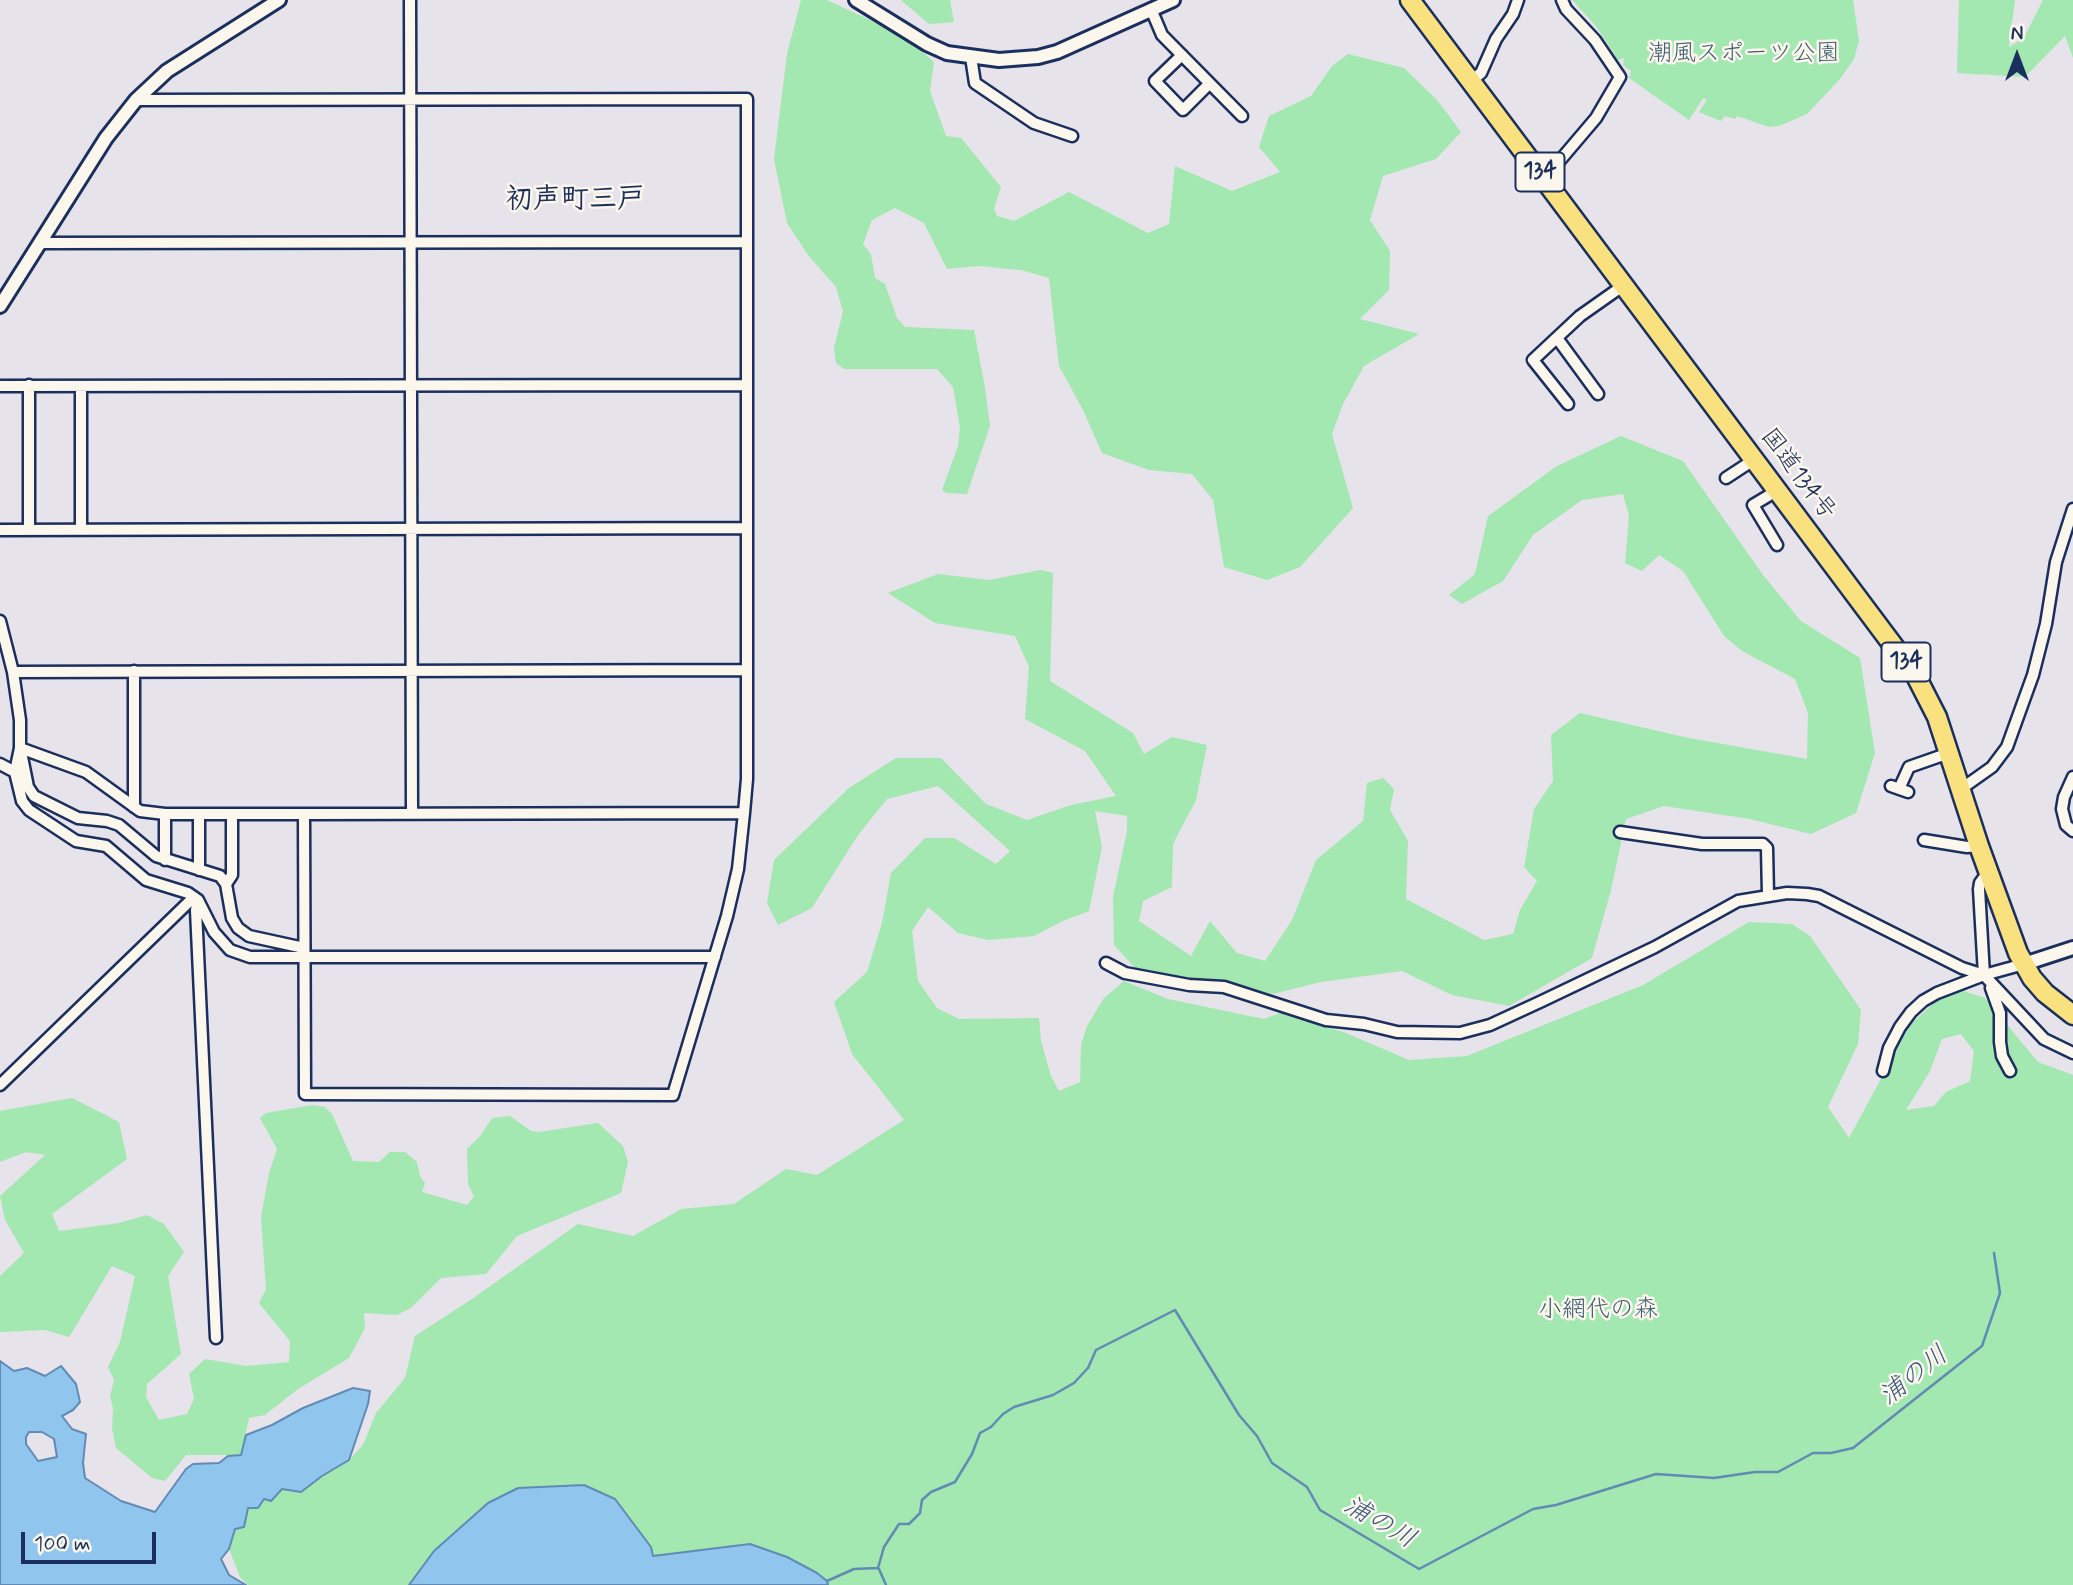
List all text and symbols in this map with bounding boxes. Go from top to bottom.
north arrow [1982,21,2052,91]
text: N [2011,22,2023,47]
park label: 潮風スポーツ公園 [1648,41,1840,69]
road number: 134 [1516,153,1564,192]
district label: 初声町三戸 [505,184,645,218]
street label: 国道134号 [1753,424,1841,526]
road number: 134 [1882,642,1930,682]
park label: 小網代の森 [1538,1297,1658,1325]
water label: 浦の川 [1875,1341,1955,1413]
water label: 浦の川 [1337,1491,1421,1557]
scale bar [24,1518,159,1562]
text: 100 m [34,1530,90,1558]

